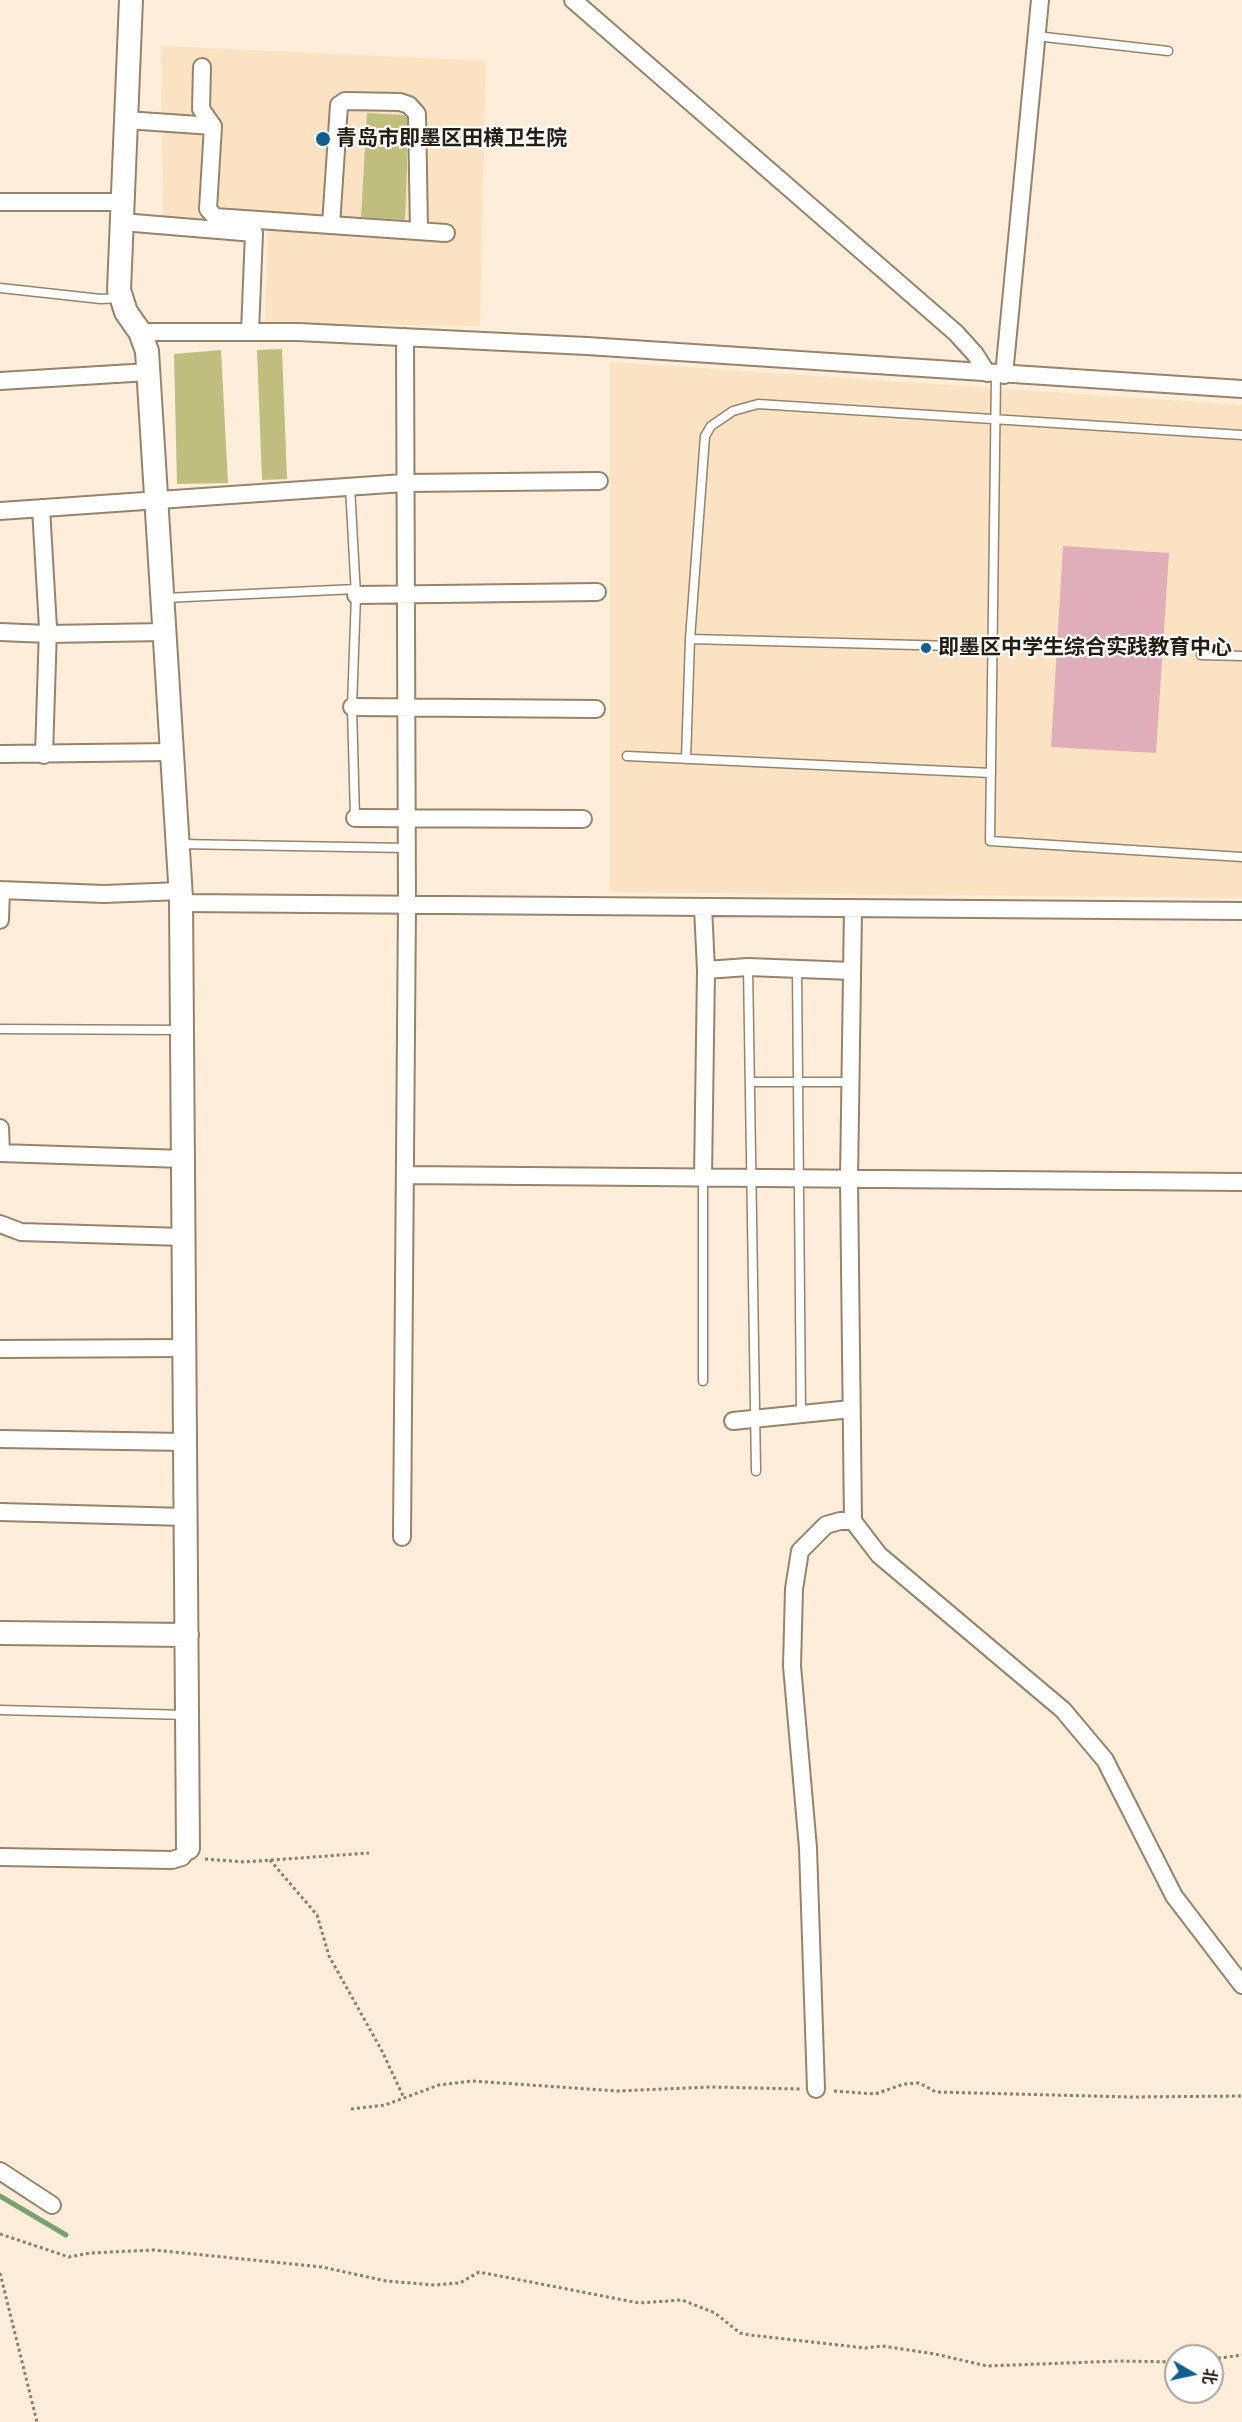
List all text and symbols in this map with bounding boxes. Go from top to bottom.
place label: 青岛市即墨区田横卫生院 [336,126,567,152]
marker: 青岛市即墨区田横卫生院 [314,130,332,148]
place label: 即墨区中学生综合实践教育中心 [938,635,1232,661]
marker: 即墨区中学生综合实践教育中心 [919,641,933,655]
north arrow [1164,2344,1224,2404]
text: 北 [1198,2367,1222,2386]

